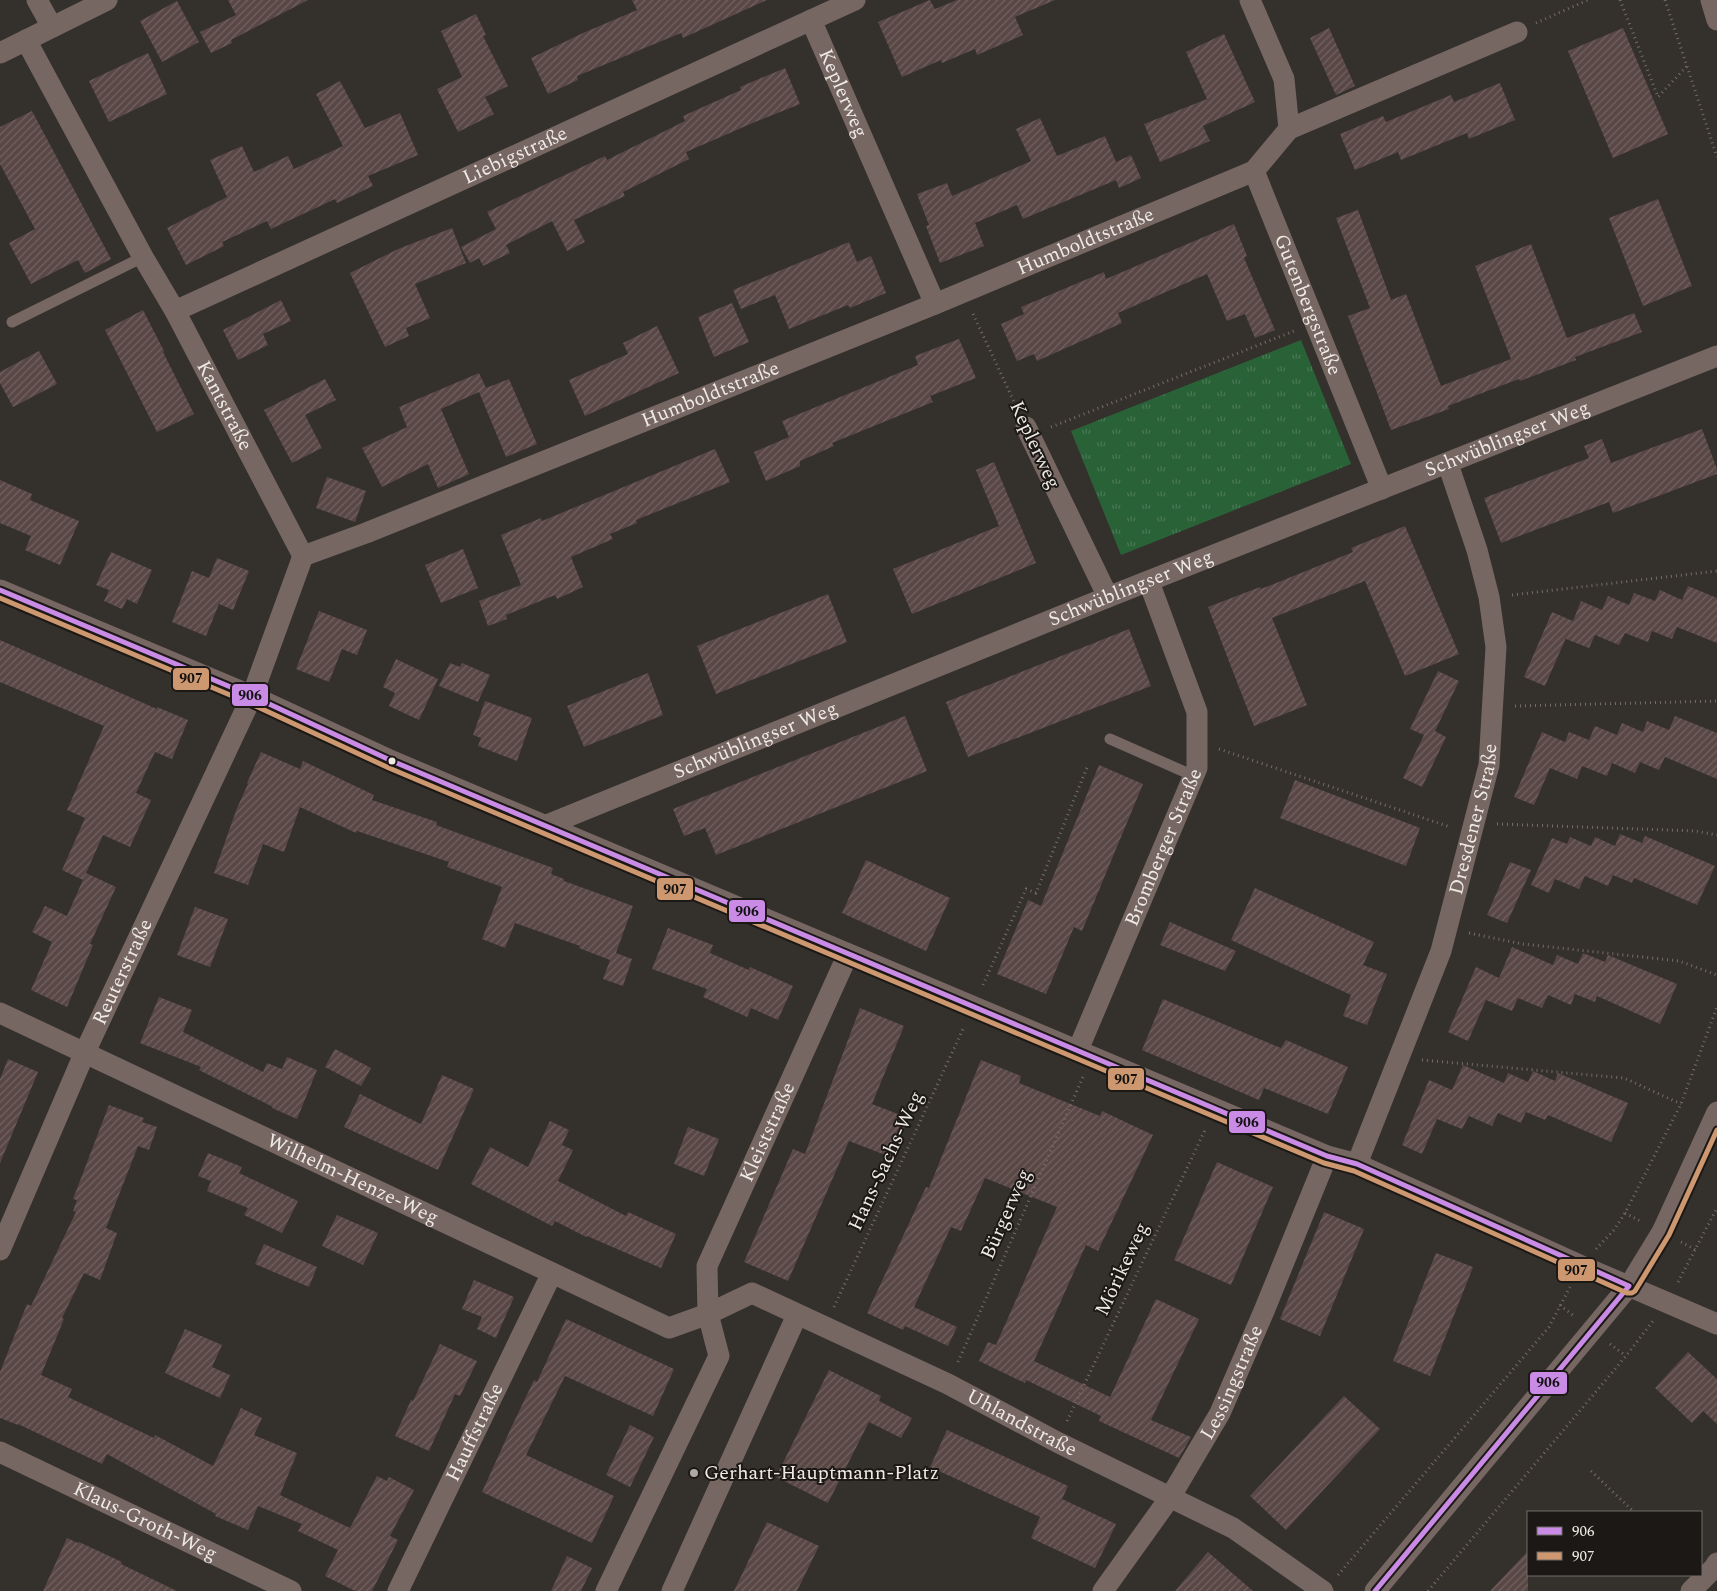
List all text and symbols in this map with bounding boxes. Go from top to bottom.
street label: Keplerweg [810,44,876,142]
street label: Liebigstraße [458,118,572,192]
street label: Humboldtstraße [1012,199,1159,283]
street label: Gutenbergstraße [1266,229,1350,380]
street label: Humboldtstraße [637,353,784,436]
street label: Kantstraße [188,355,260,456]
street label: Schwüblingser Weg [1420,393,1594,485]
street label: Keplerweg [1002,396,1068,494]
street label: Schwüblingser Weg [1044,542,1218,635]
line badge: 907 [172,667,210,691]
text: 907 [179,668,203,689]
line badge: 906 [231,683,269,707]
text: 906 [238,685,262,706]
street label: Schwüblingser Weg [669,693,842,787]
street label: Dresdener Straße [1441,743,1505,898]
unlabelled marker [387,756,397,766]
street label: Bromberger Straße [1117,764,1210,931]
line badge: 907 [656,877,694,901]
text: 907 [663,879,687,900]
line badge: 906 [728,899,766,923]
text: 906 [735,901,759,922]
street label: Reuterstraße [85,914,160,1030]
line badge: 907 [1107,1067,1145,1091]
text: 907 [1114,1069,1138,1090]
street label: Kleiststraße [732,1077,803,1187]
street label: Hans-Sachs-Weg [840,1086,932,1236]
line badge: 906 [1228,1110,1266,1134]
text: 906 [1235,1112,1259,1133]
street label: Wilhelm-Henze-Weg [262,1126,444,1233]
street label: Bürgerweg [973,1164,1039,1264]
street label: Mörikeweg [1087,1217,1157,1321]
line badge: 907 [1557,1258,1596,1282]
text: 907 [1564,1260,1588,1281]
street label: Lessingstraße [1192,1320,1271,1446]
line badge: 906 [1529,1371,1568,1395]
text: 906 [1536,1372,1560,1393]
street label: Hauffstraße [438,1378,511,1487]
street label: Uhlandstraße [961,1381,1082,1465]
place label: Gerhart-Hauptmann-Platz [704,1458,939,1488]
marker: Gerhart-Hauptmann-Platz [688,1467,700,1479]
street label: Klaus-Groth-Weg [68,1474,223,1569]
legend [1527,1511,1702,1576]
text: 906 [1572,1520,1595,1543]
text: 907 [1572,1545,1595,1568]

